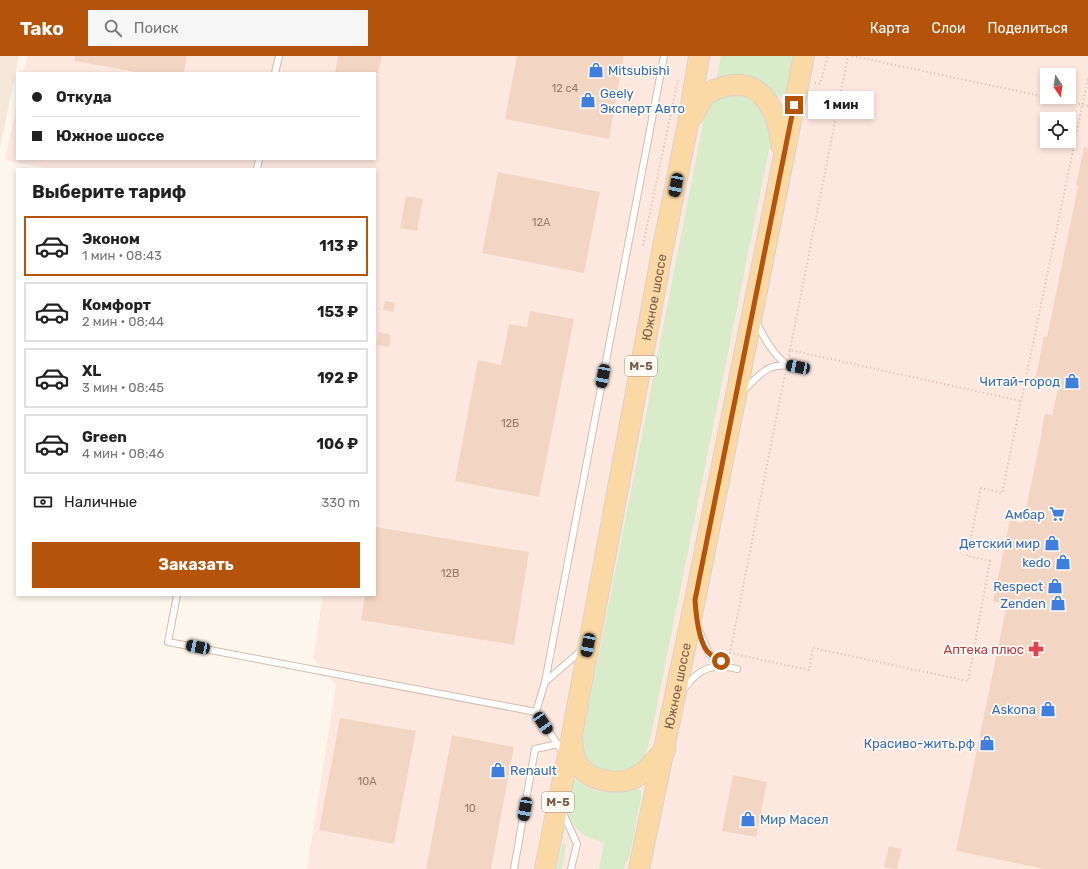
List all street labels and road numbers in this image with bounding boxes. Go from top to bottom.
street label: Южное шоссе [638,253,669,342]
road number: М-5 [625,356,657,376]
street label: Южное шоссе [661,641,693,731]
road number: М-5 [542,792,574,812]

